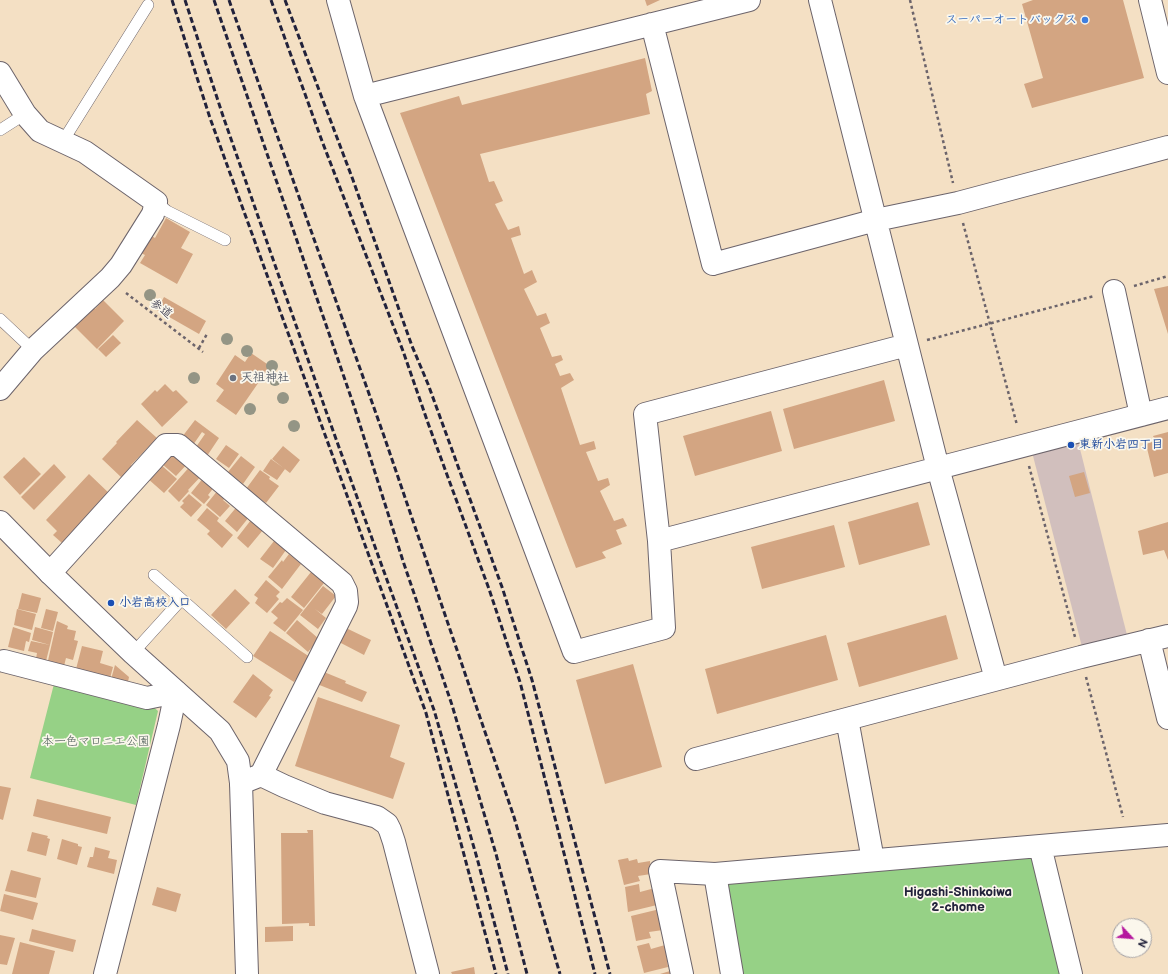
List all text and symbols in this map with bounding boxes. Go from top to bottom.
place label: スーパーオートバックス [945,13,1077,27]
marker: スーパーオートバックス [1080,15,1090,25]
street label: 参道 [147,296,175,322]
place label: 天祖神社 [241,371,289,385]
marker: 天祖神社 [228,373,238,383]
place label: 東新小岩四丁目 [1079,438,1163,452]
marker: 東新小岩四丁目 [1066,440,1076,450]
place label: 小岩高校入口 [119,596,191,610]
marker: 小岩高校入口 [106,598,116,608]
park label: 本一色マロニエ公園 [42,735,150,749]
district label: Higashi-Shinkoiwa 2-chome [904,885,1012,916]
north arrow [1112,918,1152,958]
text: N [1135,936,1150,950]

